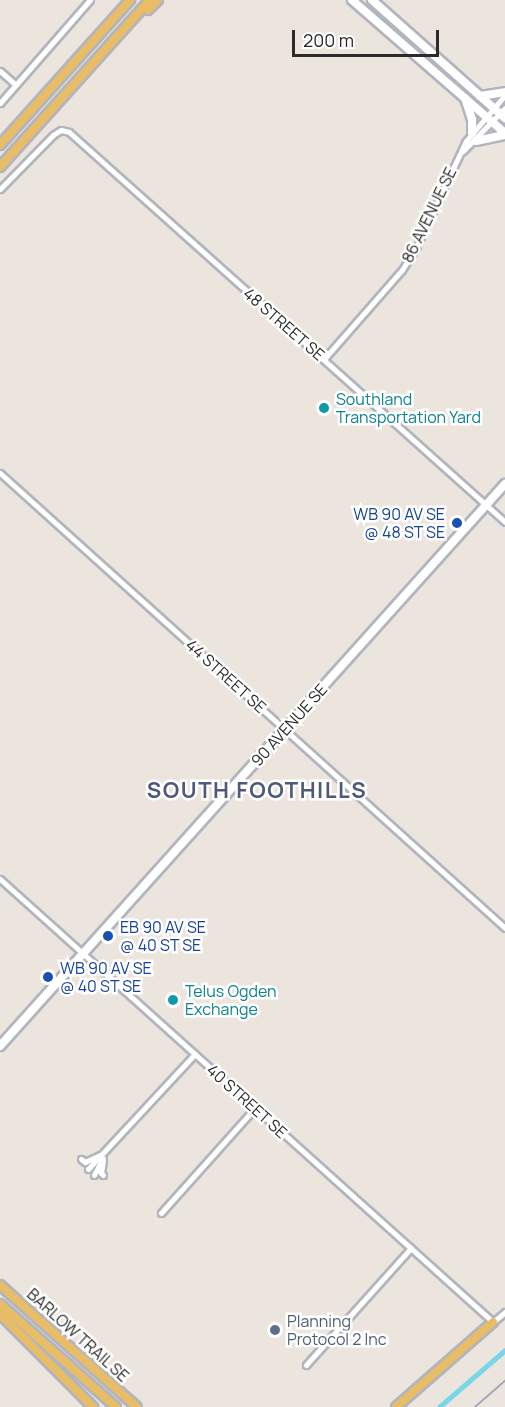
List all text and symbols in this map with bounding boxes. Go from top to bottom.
scale bar [295,18,442,56]
text: 200 m [303,28,354,52]
street label: 86 AVENUE SE [398,164,460,266]
street label: 48 STREET SE [239,283,329,365]
place label: Southland Transportation Yard [336,389,481,427]
marker: Southland Transportation Yard [317,401,331,415]
place label: WB 90 AV SE @ 48 ST SE [353,504,445,542]
marker: WB 90 AV SE @ 48 ST SE [450,516,464,530]
street label: 44 STREET SE [182,635,270,717]
street label: 90 AVENUE SE [247,680,331,770]
district label: SOUTH FOOTHILLS [147,778,367,804]
place label: EB 90 AV SE @ 40 ST SE [120,917,206,955]
marker: EB 90 AV SE @ 40 ST SE [101,929,115,943]
place label: WB 90 AV SE @ 40 ST SE [60,958,152,996]
marker: WB 90 AV SE @ 40 ST SE [41,970,55,984]
place label: Telus Ogden Exchange [185,981,277,1019]
marker: Telus Ogden Exchange [166,993,180,1007]
street label: 40 STREET SE [203,1060,291,1142]
street label: BARLOW TRAIL SE [23,1284,133,1386]
place label: Planning Protocol 2 Inc [287,1311,387,1349]
marker: Planning Protocol 2 Inc [268,1323,282,1337]

